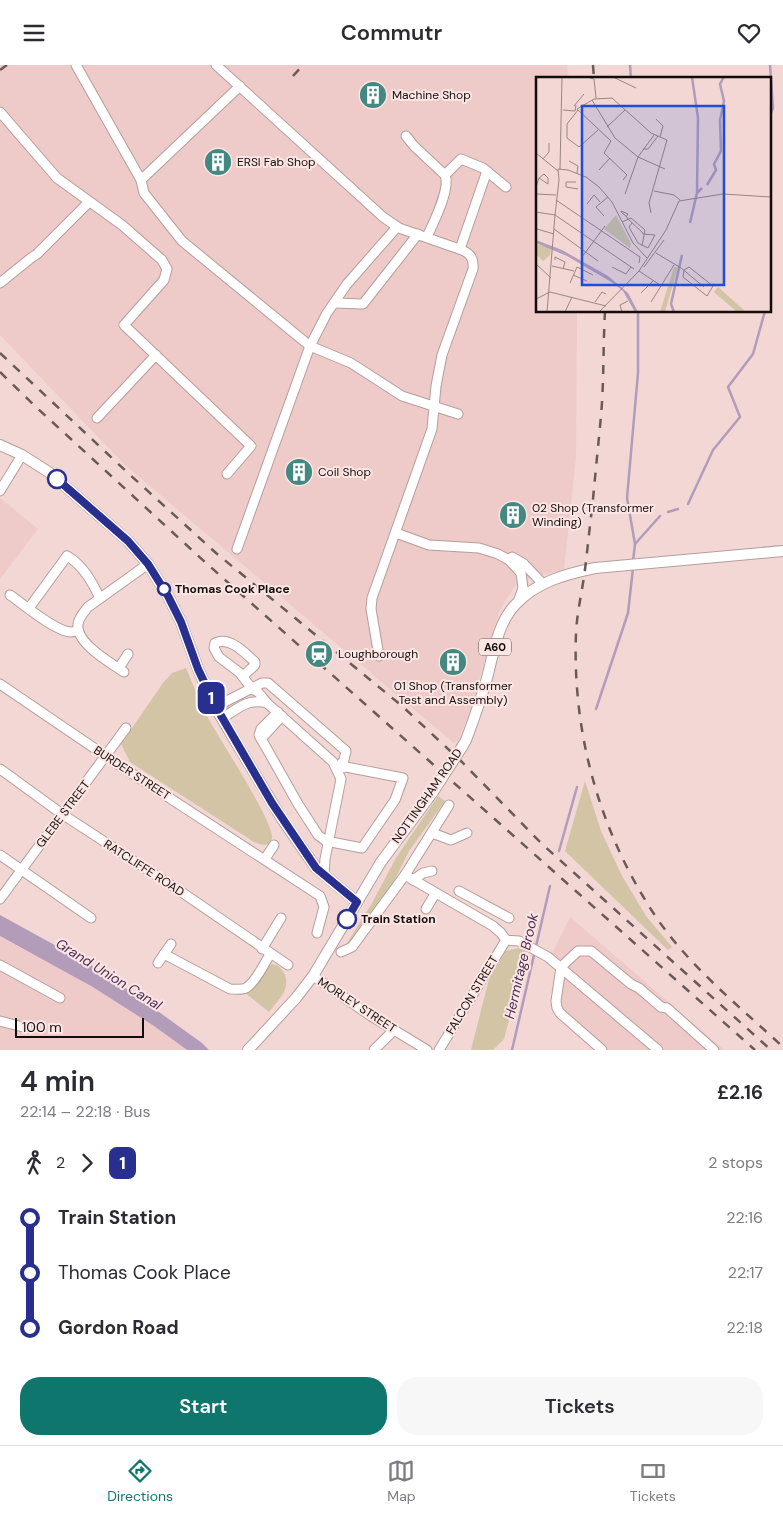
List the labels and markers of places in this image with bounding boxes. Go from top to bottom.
building icon: Machine Shop [358,80,388,110]
place label: Machine Shop [392,87,471,103]
building icon: ERSI Fab Shop [203,147,233,177]
place label: ERSI Fab Shop [237,154,316,170]
building icon: Coil Shop [284,457,314,487]
place label: Coil Shop [318,464,371,480]
unlabelled marker [47,469,67,489]
building icon: 02 Shop (Transformer Winding) [498,500,528,530]
place label: 02 Shop (Transformer Winding) [532,500,654,530]
place label: Thomas Cook Place [175,581,290,597]
marker: Thomas Cook Place [157,582,171,596]
station icon: Loughborough [304,639,334,669]
place label: Loughborough [338,646,418,662]
building icon: 01 Shop (Transformer Test and Assembly) [438,647,468,677]
place label: 01 Shop (Transformer Test and Assembly) [394,678,513,708]
marker: Train Station [337,909,357,929]
place label: Train Station [361,911,436,927]

